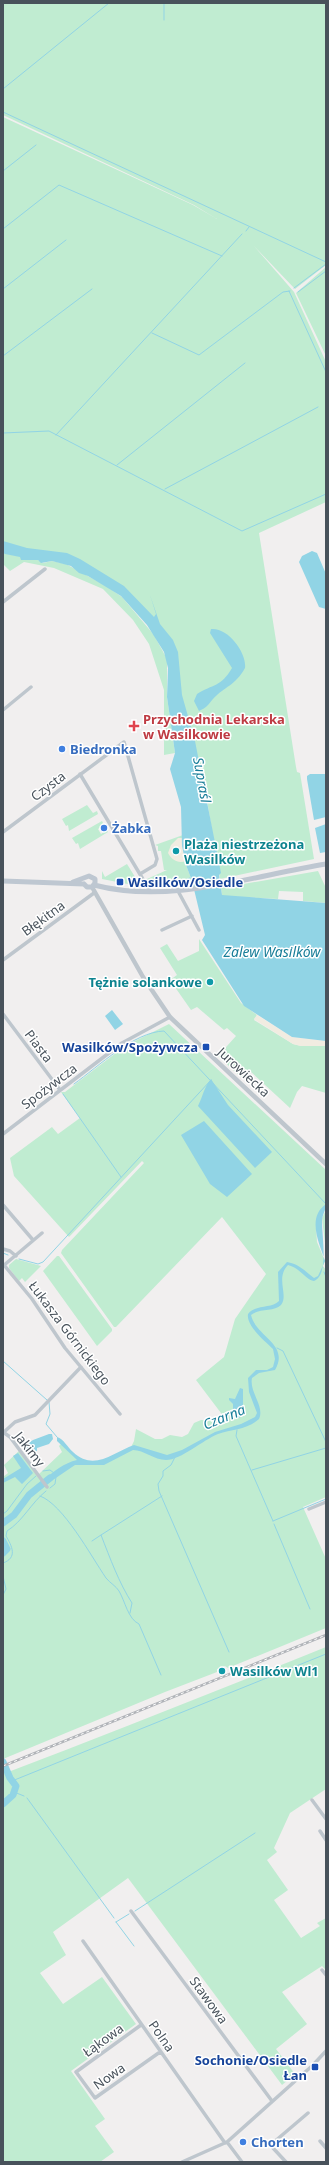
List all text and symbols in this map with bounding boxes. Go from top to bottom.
place label: Przychodnia Lekarska w Wasilkowie [143,710,285,743]
marker: Przychodnia Lekarska w Wasilkowie [128,720,140,732]
place label: Biedronka [70,740,136,758]
marker: Biedronka [57,744,67,754]
water label: Supraśl [189,756,216,805]
street label: Czysta [27,767,69,805]
place label: Żabka [112,819,151,837]
marker: Żabka [99,823,109,833]
place label: Plaża niestrzeżona Wasilków [184,835,304,868]
marker: Plaża niestrzeżona Wasilków [171,846,181,856]
place label: Wasilków/Osiedle [128,873,243,891]
marker: Wasilków/Osiedle [115,877,125,887]
street label: Błękitna [18,896,68,940]
water label: Zalew Wasilków [223,942,321,961]
place label: Tężnie solankowe [88,973,202,991]
marker: Tężnie solankowe [205,977,215,987]
street label: Piasta [21,1026,57,1066]
place label: Wasilków/Spożywcza [62,1038,198,1056]
marker: Wasilków/Spożywcza [201,1042,211,1052]
street label: Jurowiecka [212,1042,274,1101]
street label: Spożywcza [17,1059,81,1113]
street label: Łukasza Górnickiego [25,1277,115,1389]
water label: Czarna [200,1399,248,1434]
street label: Jakimy [9,1426,50,1471]
place label: Wasilków Wl1 [230,1662,319,1680]
marker: Wasilków Wl1 [217,1666,227,1676]
street label: Stawowa [186,1973,232,2027]
street label: Polna [145,2017,179,2055]
street label: Łąkowa [79,2019,127,2061]
place label: Sochonie/Osiedle Łan [195,2051,307,2084]
street label: Nowa [90,2059,128,2093]
marker: Sochonie/Osiedle Łan [310,2062,320,2072]
place label: Chorten [251,2133,304,2151]
marker: Chorten [238,2137,248,2147]

